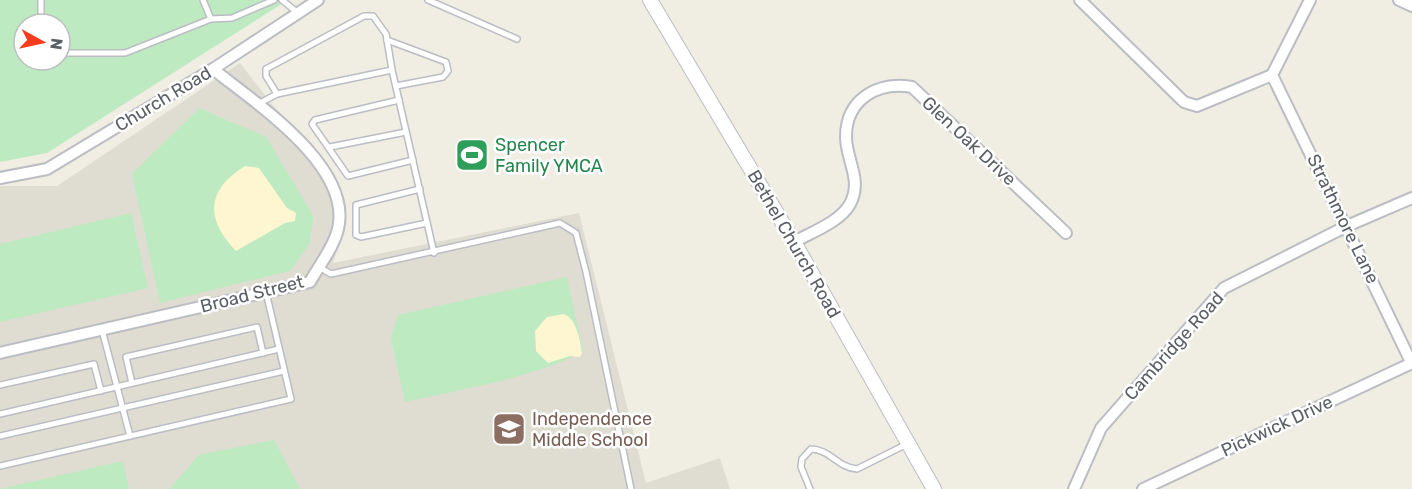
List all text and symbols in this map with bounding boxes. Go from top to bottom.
north arrow [12,12,72,72]
text: N [46,37,67,51]
street label: Church Road [111,62,215,136]
street label: Glen Oak Drive [917,92,1021,190]
place label: Spencer Family YMCA [495,134,603,177]
sports icon: Spencer Family YMCA [454,137,490,173]
street label: Strathmore Lane [1302,151,1384,287]
street label: Bethel Church Road [743,166,845,322]
street label: Broad Street [198,270,306,318]
street label: Cambridge Road [1120,287,1228,405]
street label: Pickwick Drive [1218,391,1336,461]
place label: Independence Middle School [532,408,652,451]
school or university icon: Independence Middle School [491,411,527,447]

